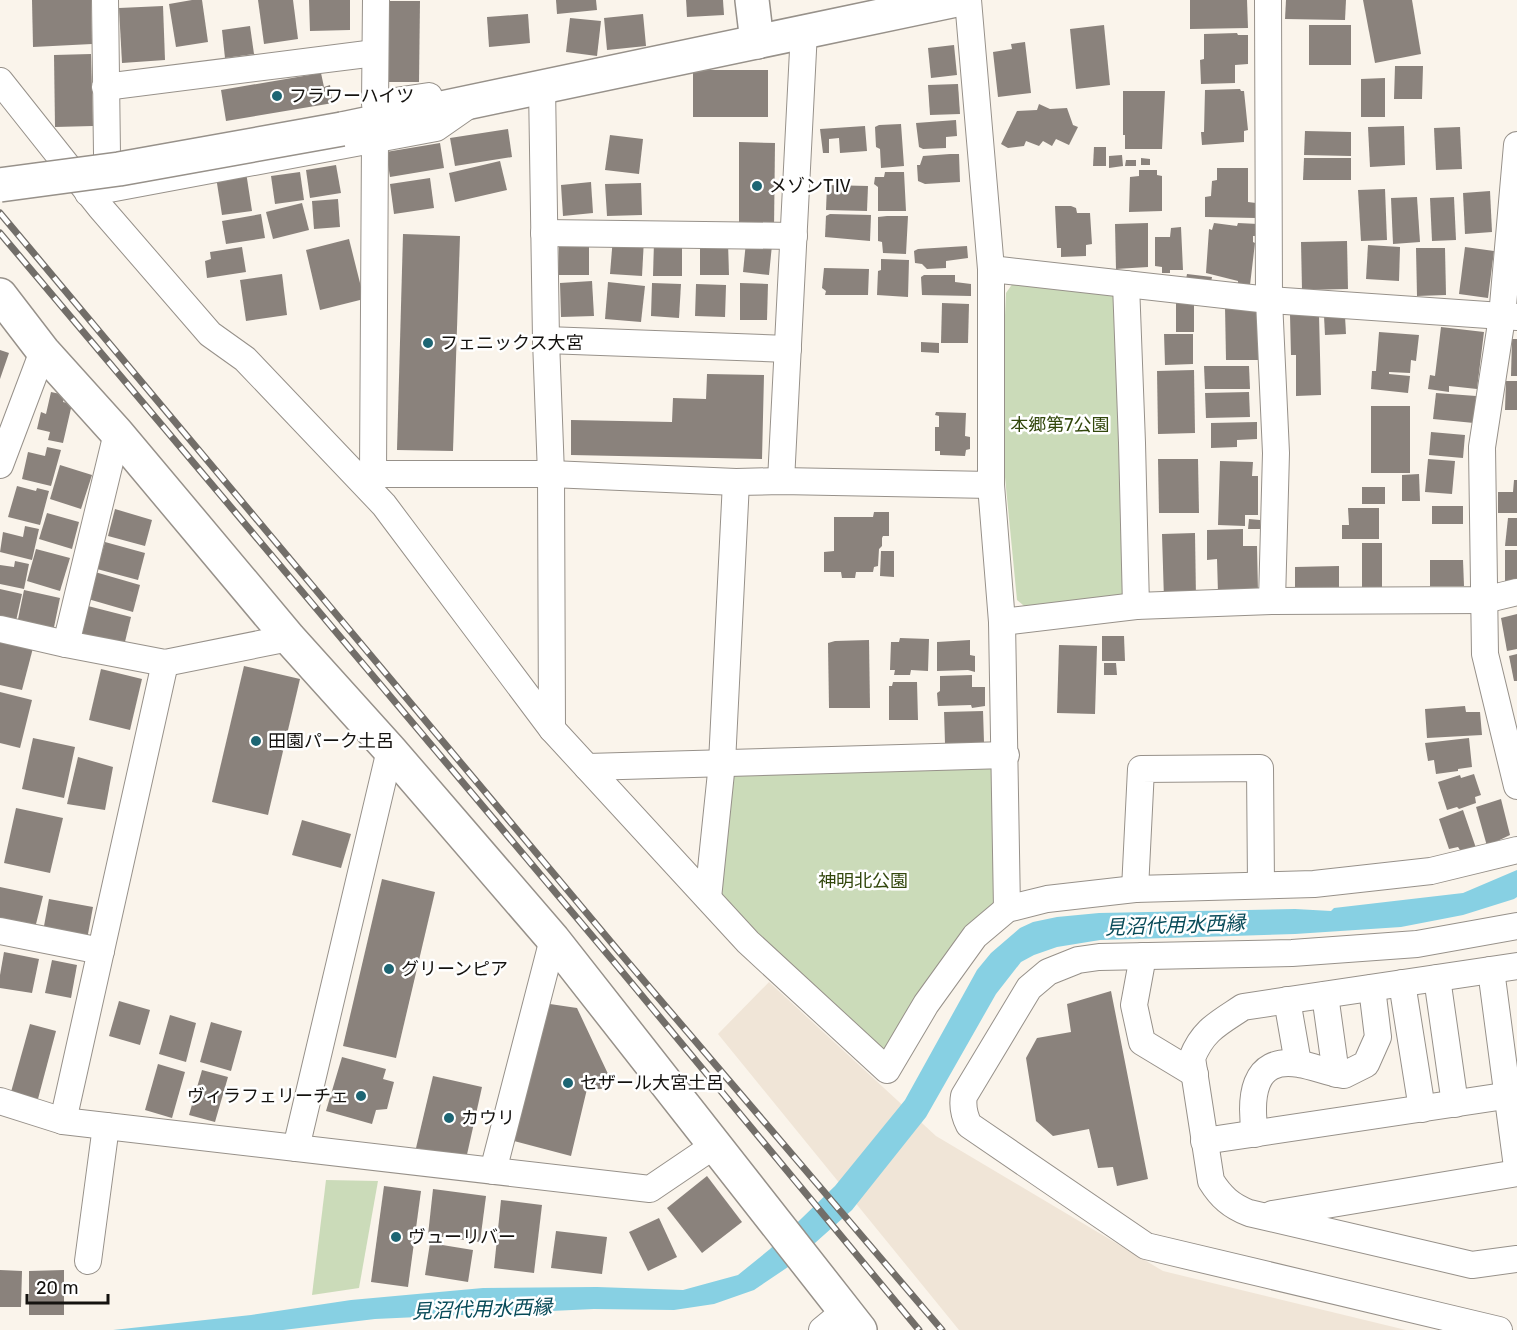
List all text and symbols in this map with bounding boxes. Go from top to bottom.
place label: フラワーハイツ [289,85,414,107]
marker: フラワーハイツ [270,89,284,103]
place label: メゾンTⅣ [769,175,851,197]
marker: メゾンTⅣ [750,179,764,193]
place label: フェニックス大宮 [440,332,583,354]
marker: フェニックス大宮 [421,336,435,350]
park label: 本郷第7公園 [1010,414,1110,436]
place label: 田園パーク土呂 [268,730,394,752]
marker: 田園パーク土呂 [249,734,263,748]
park label: 神明北公園 [818,870,908,892]
water label: 見沼代用水西縁 [1105,910,1247,939]
place label: グリーンピア [401,958,508,980]
marker: グリーンピア [382,962,396,976]
place label: セザール大宮土呂 [580,1072,724,1094]
marker: セザール大宮土呂 [561,1076,575,1090]
place label: ヴィラフェリーチェ [187,1085,349,1107]
marker: ヴィラフェリーチェ [354,1089,368,1103]
place label: カウリ [461,1107,515,1129]
marker: カウリ [442,1111,456,1125]
place label: ヴューリバー [408,1226,516,1248]
marker: ヴューリバー [389,1230,403,1244]
scale bar [27,1267,108,1305]
text: 20 m [36,1277,78,1299]
water label: 見沼代用水西縁 [412,1294,554,1323]

